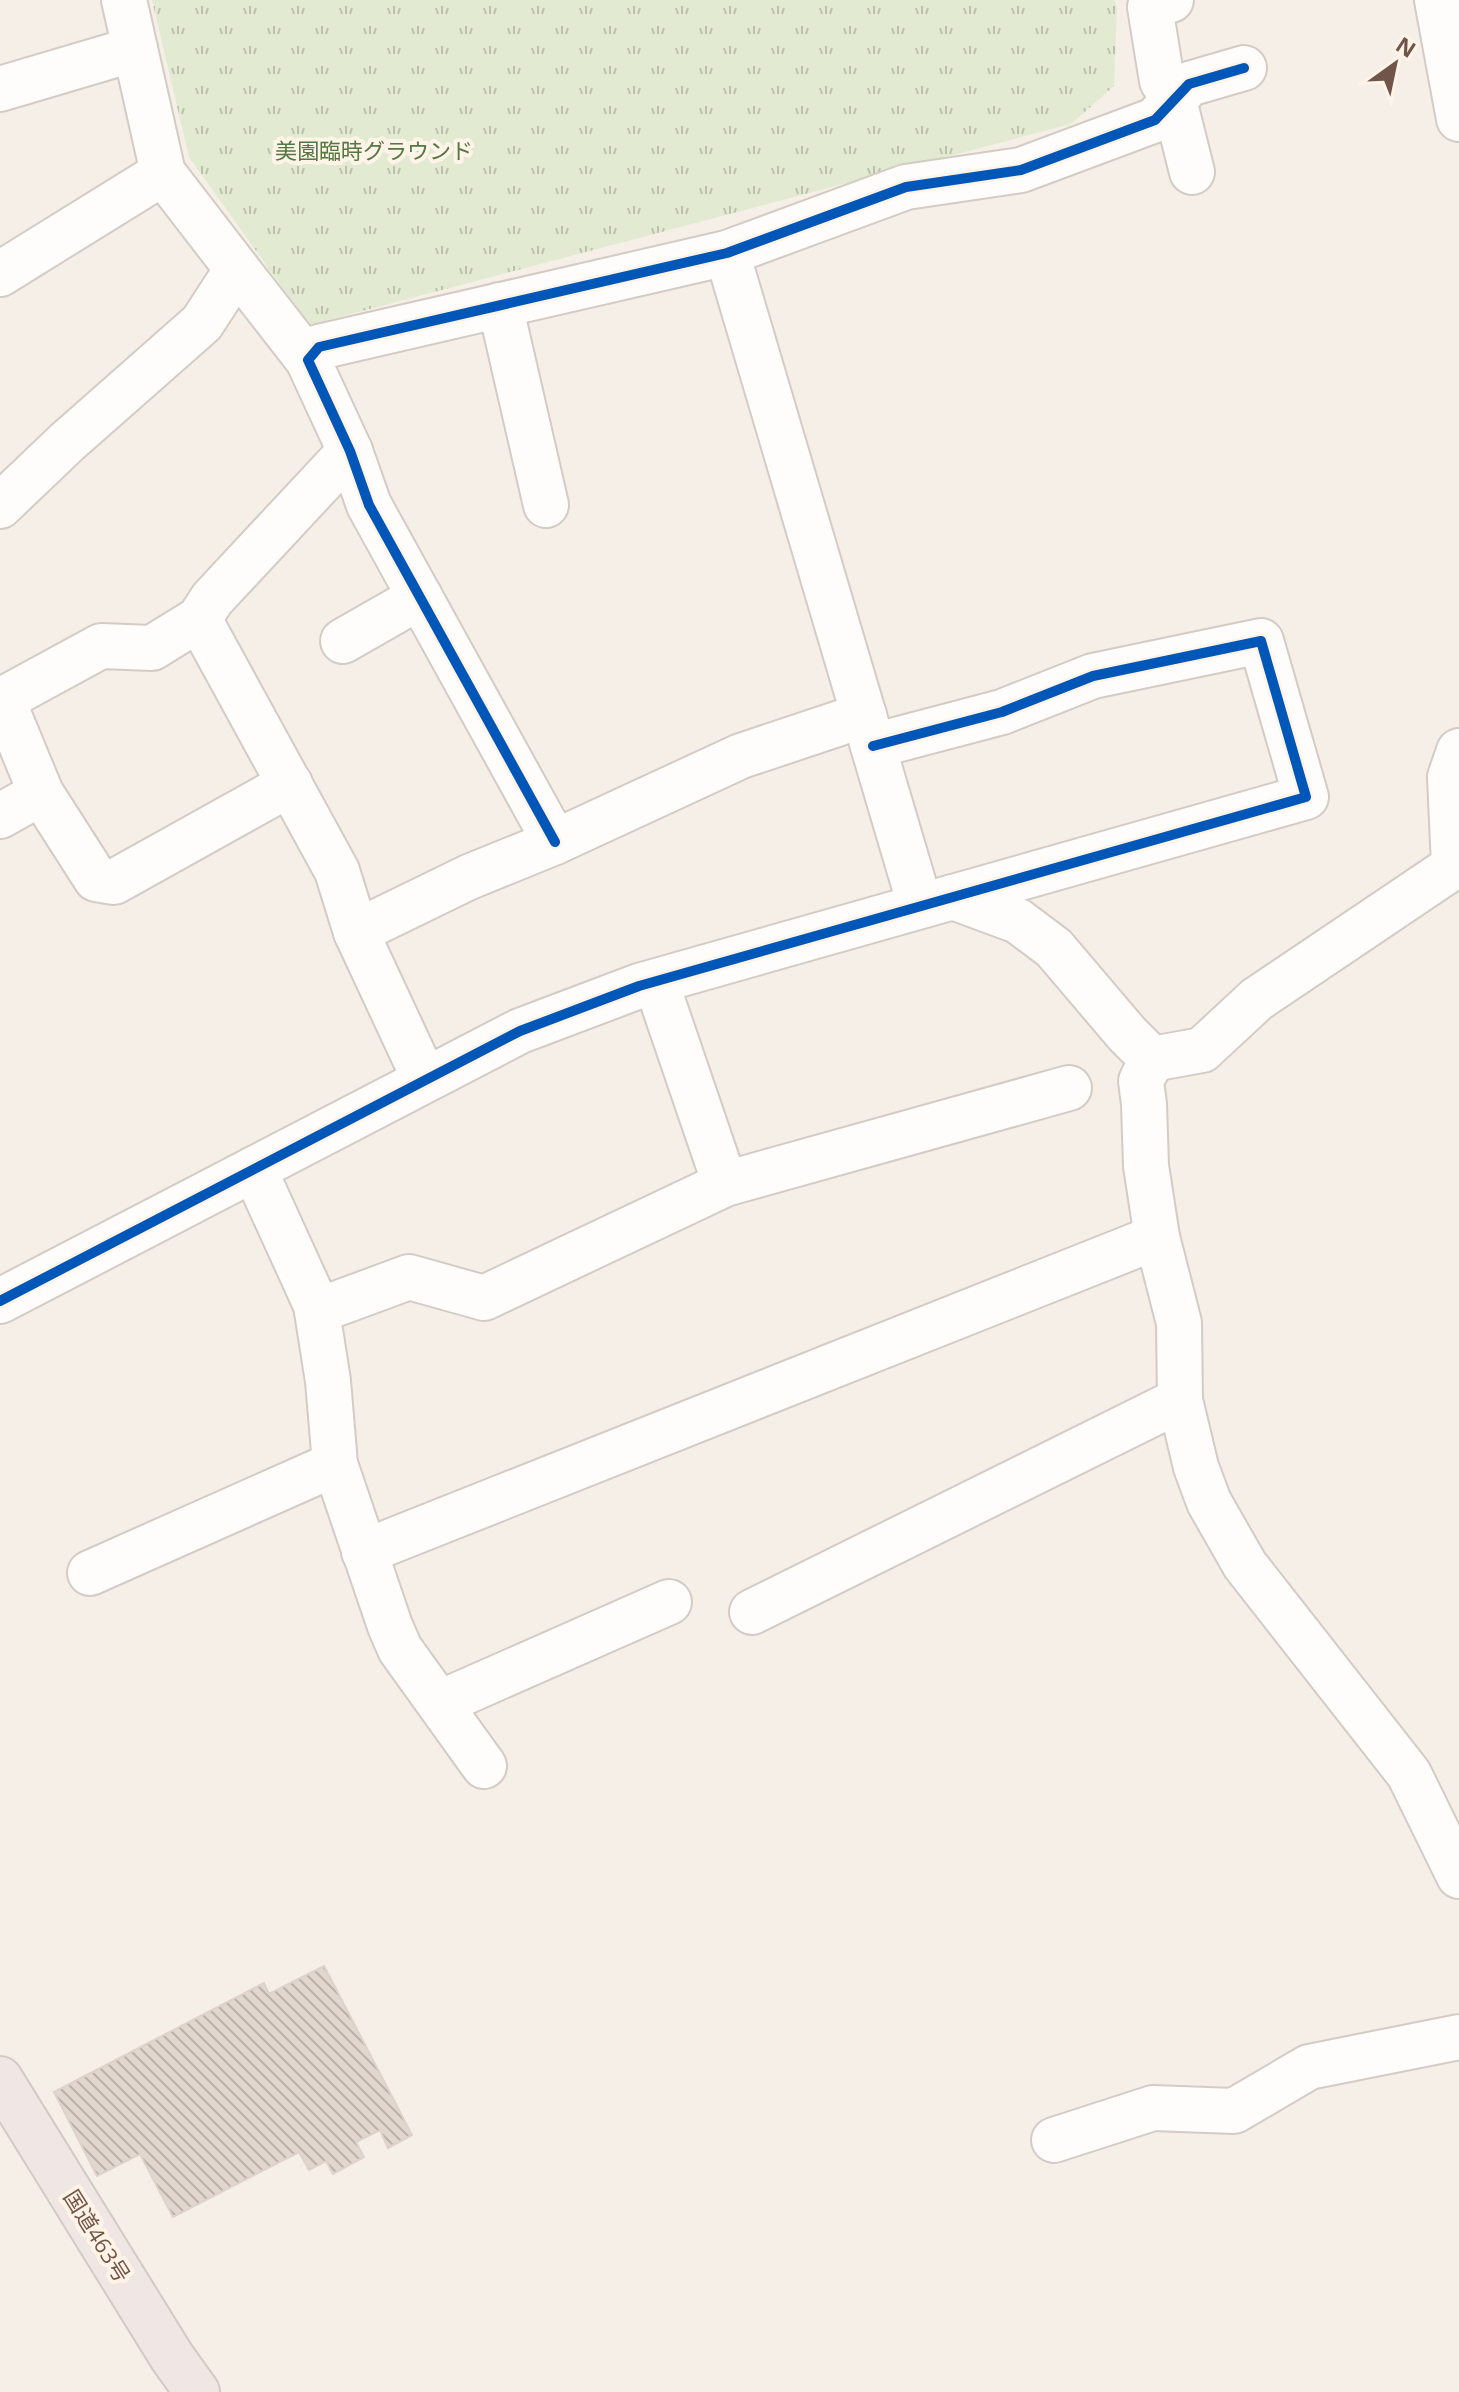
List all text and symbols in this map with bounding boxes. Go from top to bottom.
north arrow [1355,24,1435,104]
text: N [1391,29,1422,64]
park label: 美園臨時グラウンド [275,135,473,165]
street label: 国道463号 [58,2184,138,2287]

